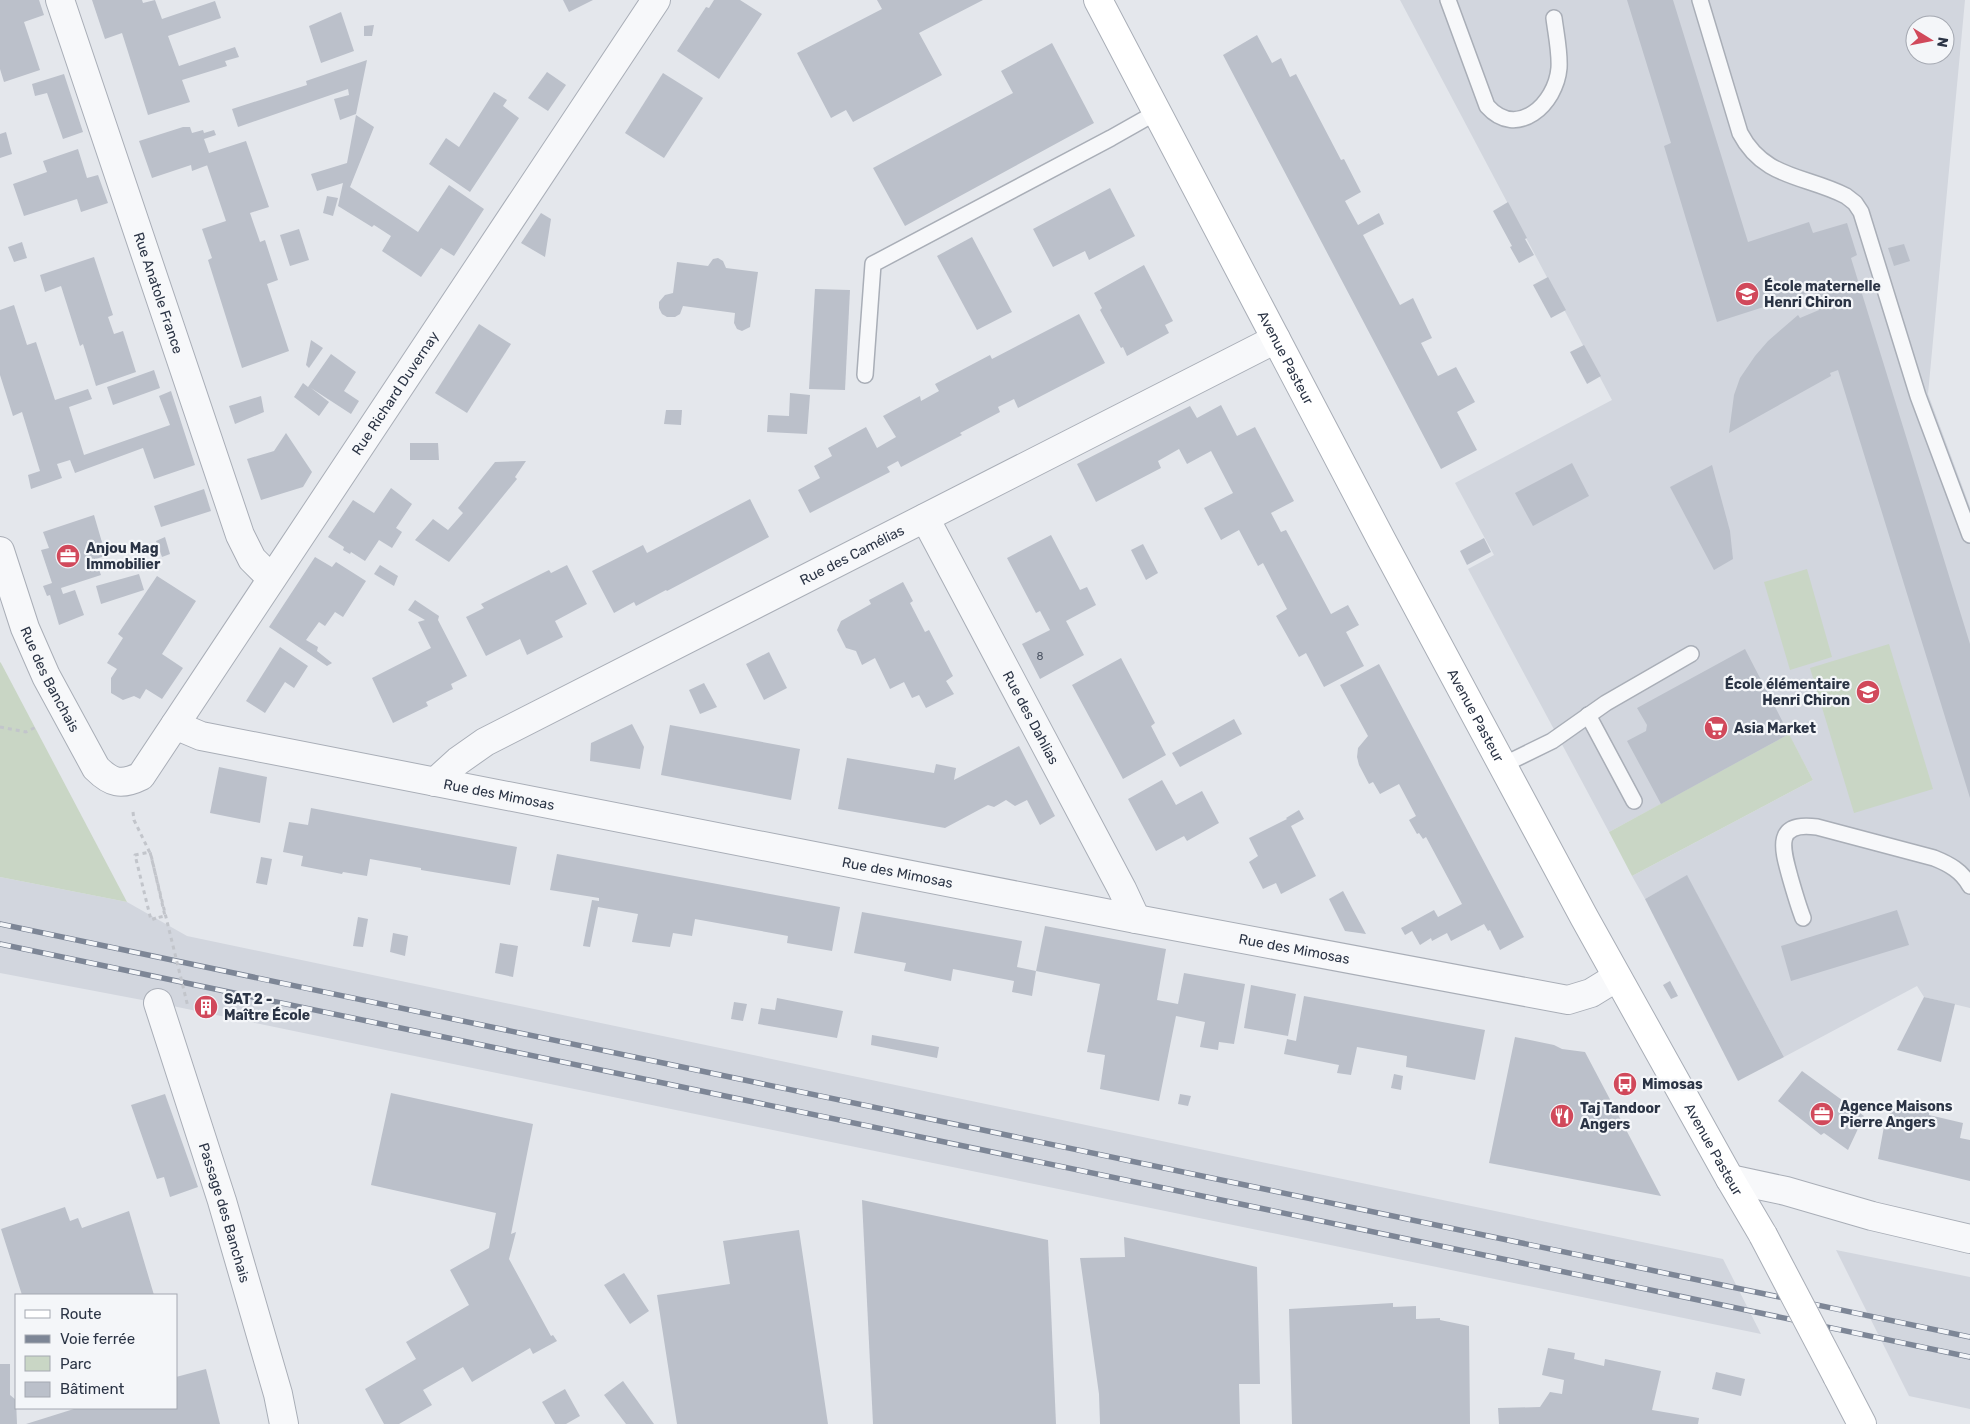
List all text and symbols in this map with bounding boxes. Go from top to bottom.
north arrow [1905,15,1955,65]
text: N [1933,36,1952,49]
street label: Rue Anatole France [130,230,187,356]
place label: École maternelle Henri Chiron [1764,277,1881,311]
school or university icon: École maternelle Henri Chiron [1734,281,1760,307]
street label: Avenue Pasteur [1254,308,1318,408]
street label: Rue Richard Duvernay [348,328,442,458]
street label: Rue des Camélias [797,521,907,589]
place label: Anjou Mag Immobilier [86,540,161,573]
office icon: Anjou Mag Immobilier [55,543,81,569]
street label: Rue des Banchais [17,624,83,735]
house number: 8 [1037,650,1044,663]
street label: Avenue Pasteur [1444,666,1508,766]
street label: Rue des Dahlias [999,668,1063,767]
place label: École élémentaire Henri Chiron [1725,675,1850,709]
school or university icon: École élémentaire Henri Chiron [1855,679,1881,705]
supermarket icon: Asia Market [1703,715,1729,741]
place label: Asia Market [1734,720,1816,737]
street label: Rue des Mimosas [442,775,556,814]
street label: Rue des Mimosas [841,853,954,891]
street label: Rue des Mimosas [1237,930,1351,967]
place label: SAT 2 - Maître École [224,991,310,1024]
building icon: SAT 2 - Maître École [193,994,219,1020]
bus stop icon: Mimosas [1612,1071,1638,1097]
place label: Mimosas [1642,1076,1703,1093]
place label: Agence Maisons Pierre Angers [1840,1098,1953,1131]
place label: Taj Tandoor Angers [1580,1100,1661,1133]
street label: Avenue Pasteur [1681,1100,1747,1199]
office icon: Agence Maisons Pierre Angers [1809,1101,1835,1127]
restaurant icon: Taj Tandoor Angers [1549,1103,1575,1129]
street label: Passage des Banchais [195,1141,254,1284]
legend [15,1294,178,1409]
text: Route [60,1305,102,1323]
text: Voie ferrée [60,1330,135,1348]
text: Parc [60,1355,92,1373]
text: Bâtiment [60,1380,124,1398]

